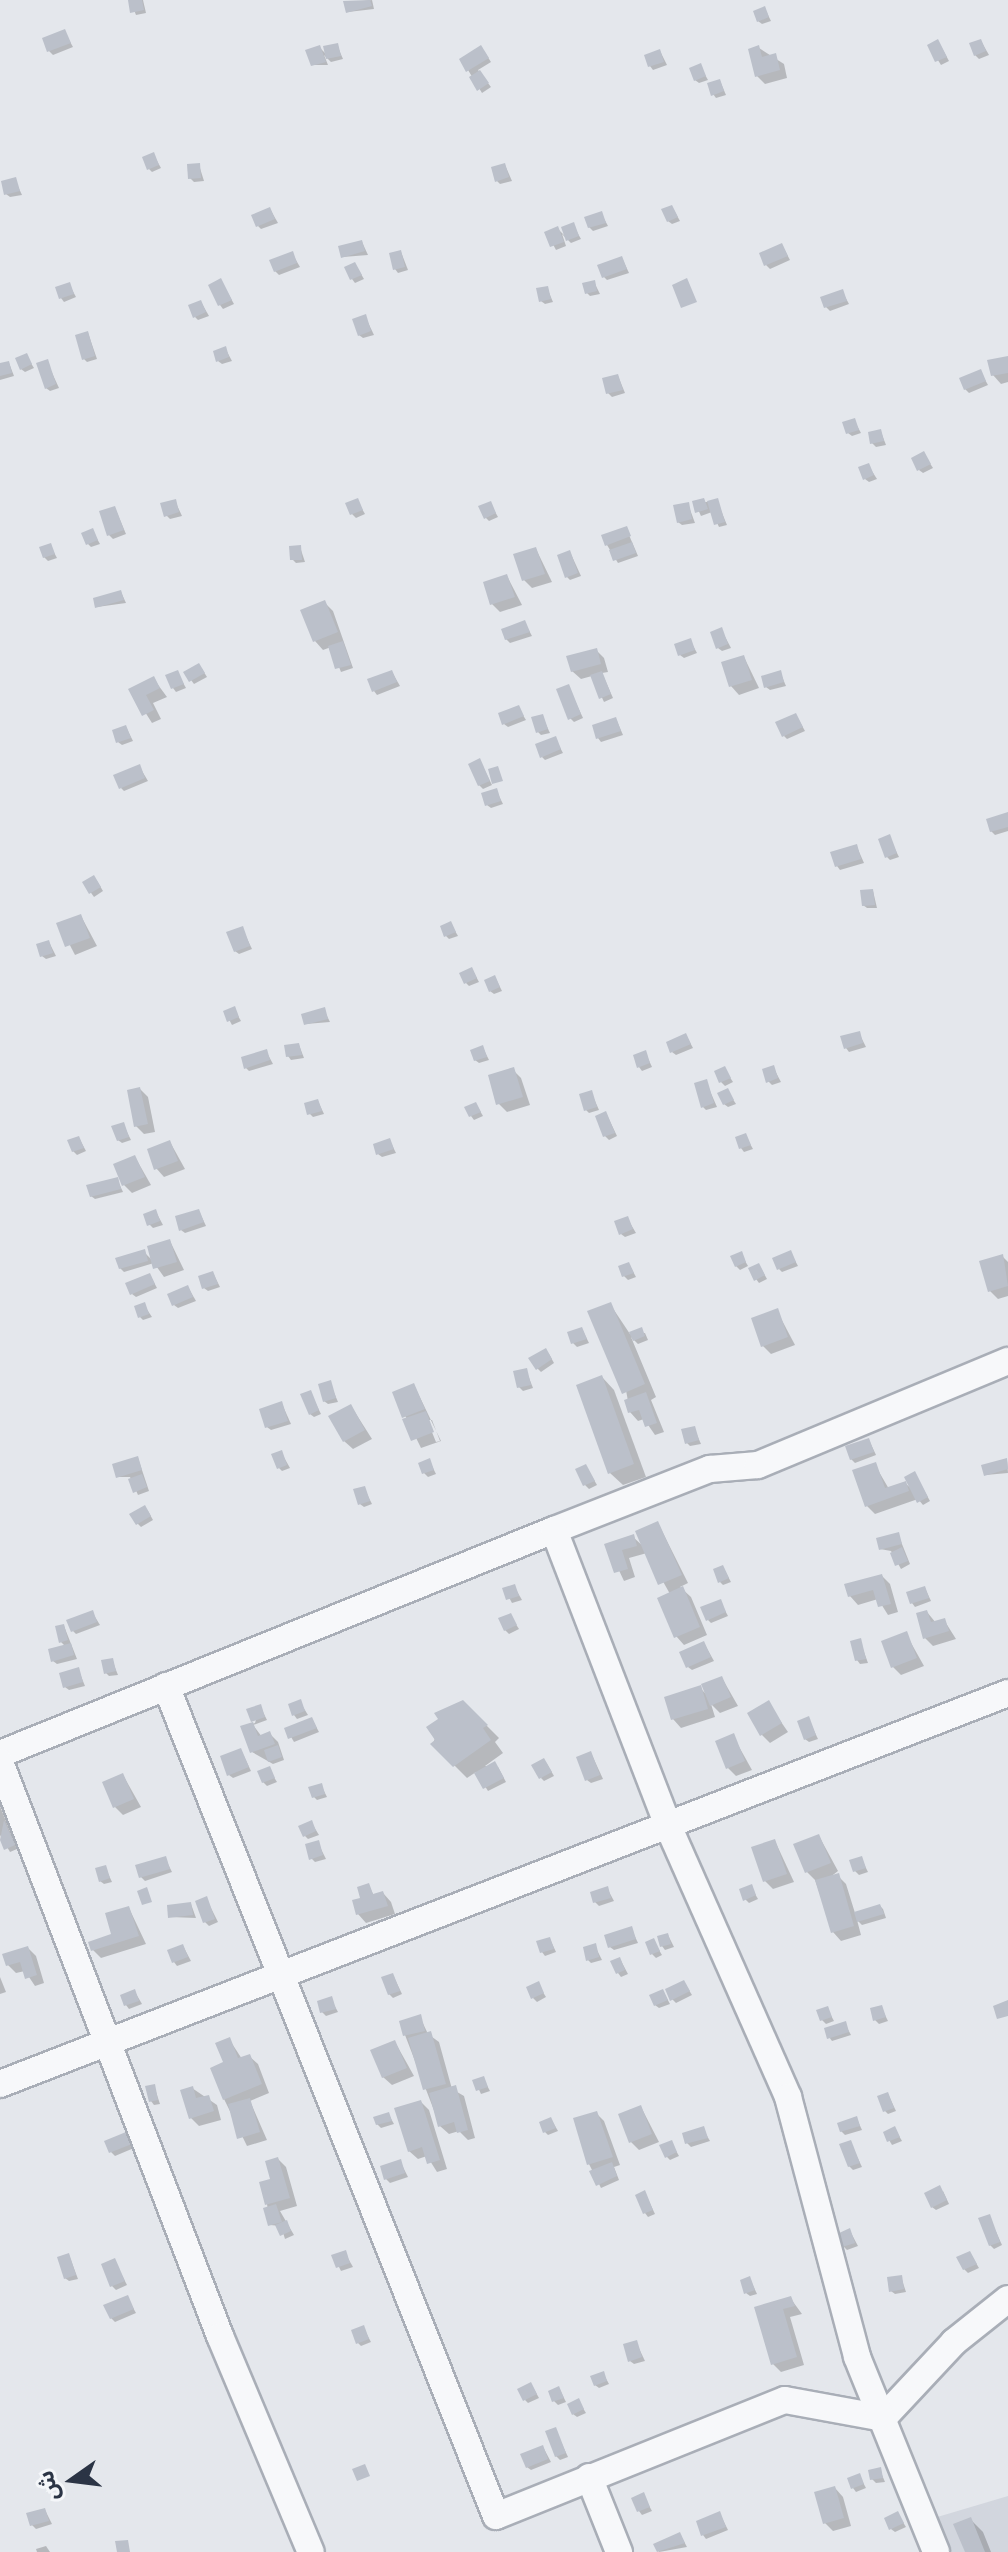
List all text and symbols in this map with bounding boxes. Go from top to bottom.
north arrow [32,2440,112,2520]
text: ش [32,2468,64,2504]

